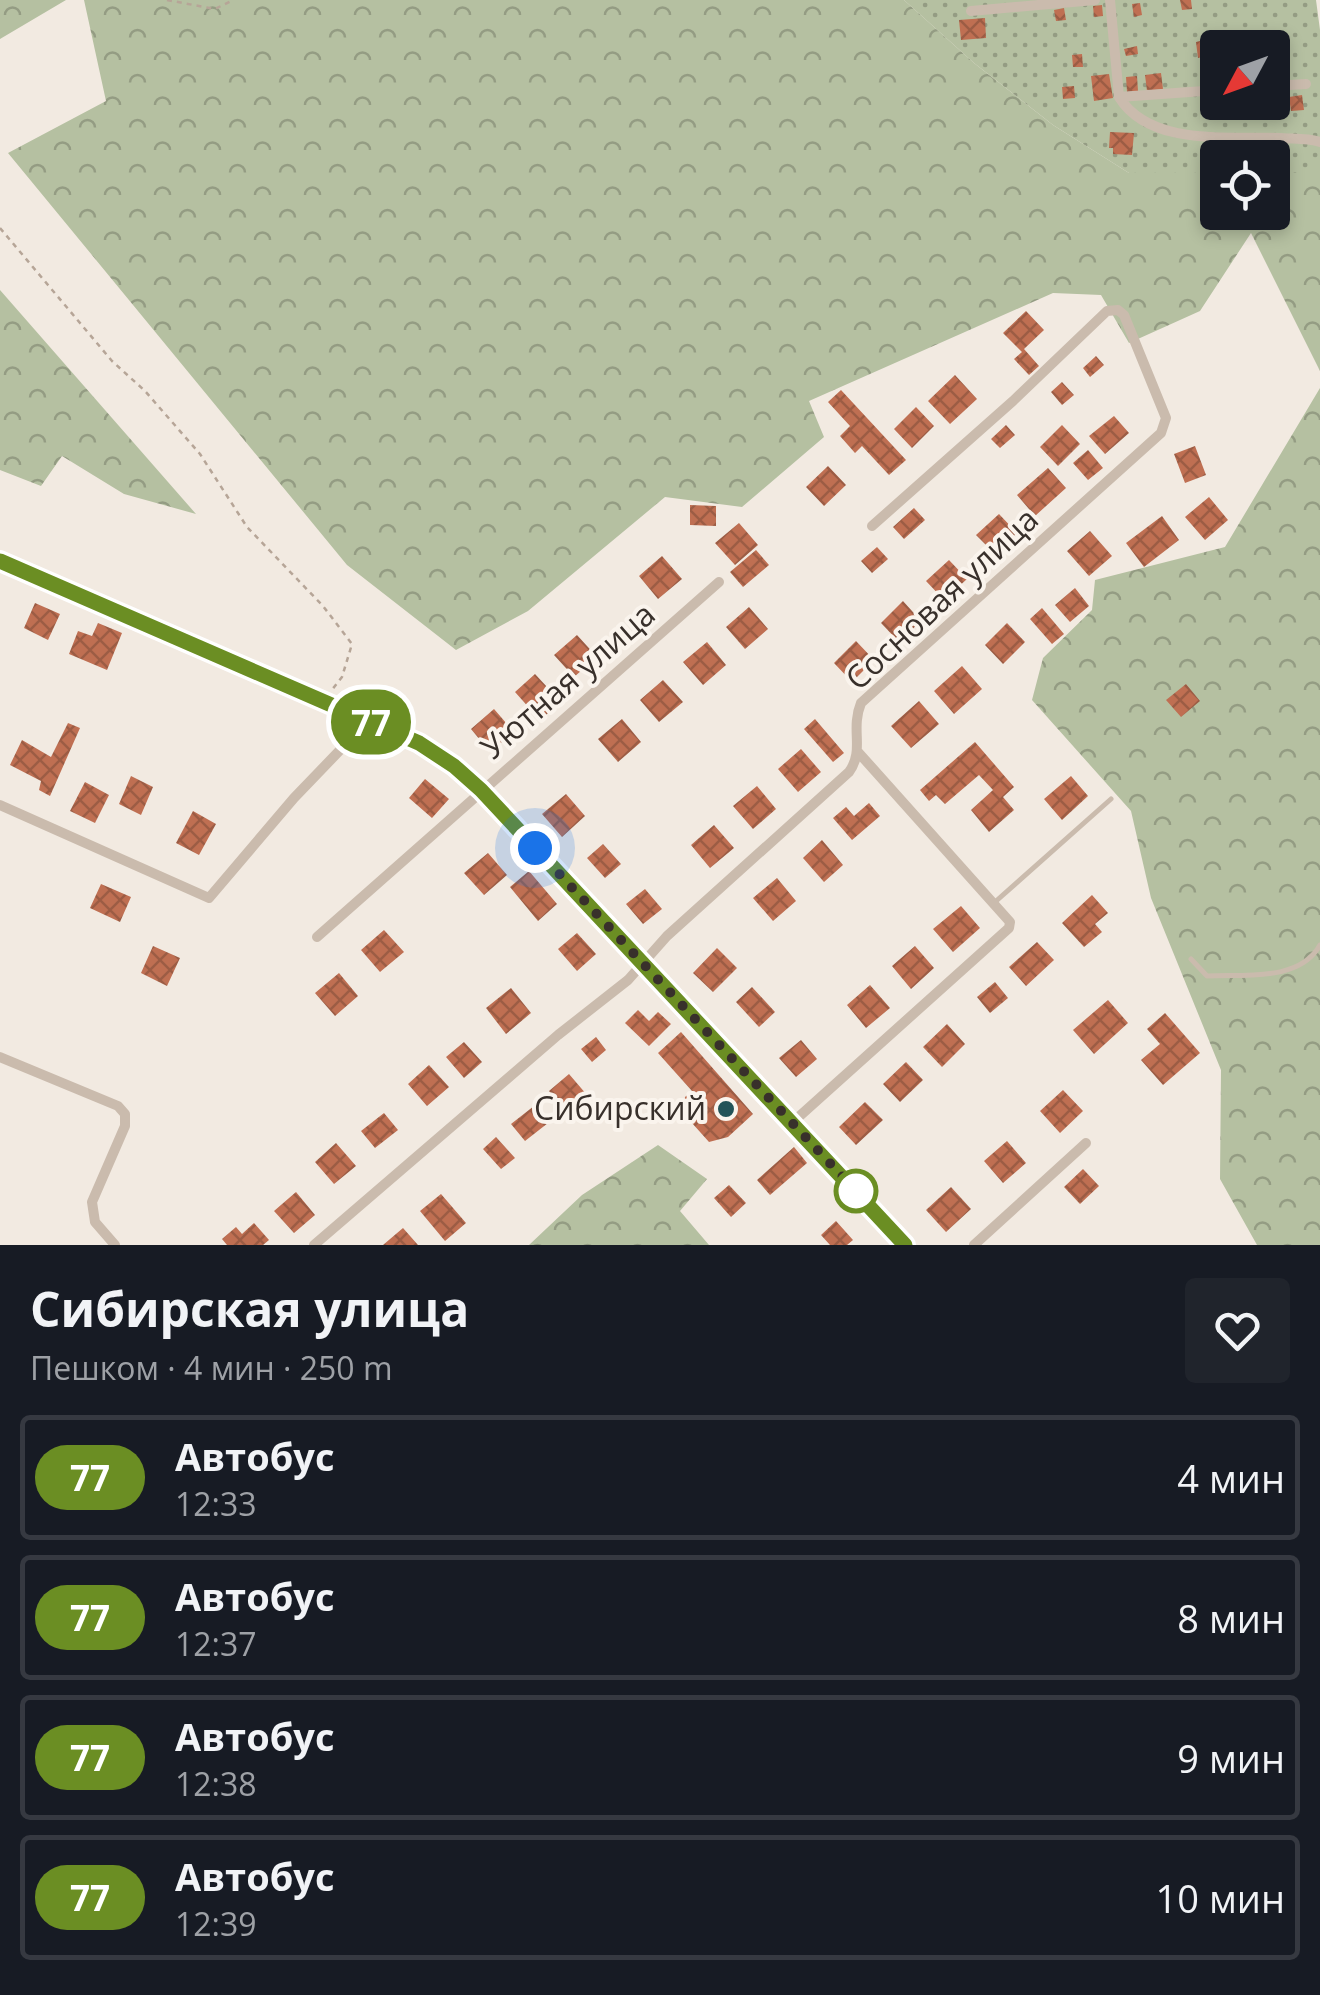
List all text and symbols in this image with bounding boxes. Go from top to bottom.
north arrow [1200,30,1290,120]
map controls [1200,30,1290,230]
button: locate [1200,140,1290,230]
street label: Сосновая улица [835,497,1047,699]
street label: Уютная улица [471,592,663,768]
line badge: 77 [326,690,416,754]
text: 77 [351,699,391,746]
your location [510,823,560,873]
place label: Сибирский [534,1086,706,1129]
marker: Сибирский [715,1098,737,1120]
unlabelled marker [835,1170,877,1212]
text: Сибирская улица [30,1276,469,1341]
button: heart [1185,1278,1290,1383]
text: Пешком · 4 мин · 250 m [30,1346,393,1389]
text: Автобус [175,1430,334,1482]
text: 4 мин [1177,1452,1285,1504]
text: 77 [70,1454,110,1501]
text: 12:33 [175,1482,257,1525]
text: Автобус [175,1570,334,1622]
text: 8 мин [1177,1592,1285,1644]
text: 77 [70,1594,110,1641]
text: 12:37 [175,1622,257,1665]
text: Автобус [175,1710,334,1762]
text: 9 мин [1177,1732,1285,1784]
text: 77 [70,1734,110,1781]
text: 12:38 [175,1762,257,1805]
text: Автобус [175,1850,334,1902]
text: 10 мин [1156,1872,1285,1924]
text: 77 [70,1874,110,1921]
text: 12:39 [175,1902,257,1945]

